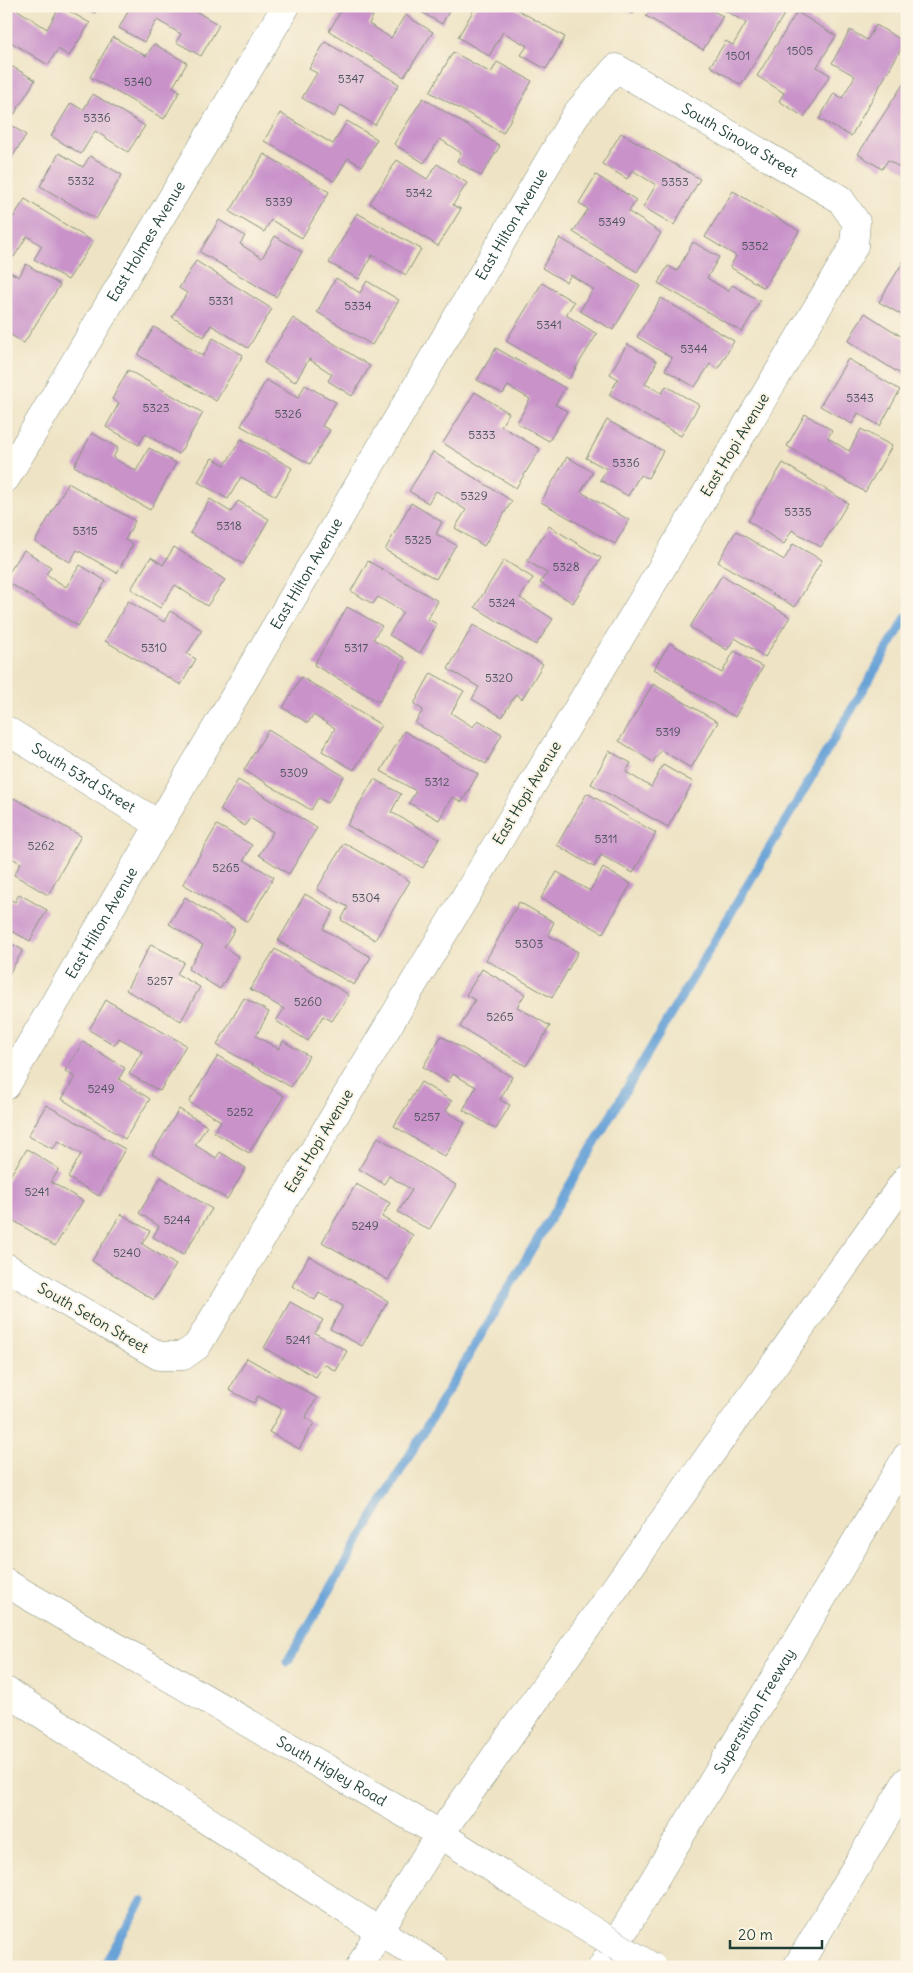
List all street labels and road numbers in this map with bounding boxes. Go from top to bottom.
street label: South Sinova Street [679,99,801,181]
street label: East Hilton Avenue [471,165,551,283]
street label: East Holmes Avenue [103,177,189,305]
street label: East Hopi Avenue [696,389,773,500]
street label: East Hilton Avenue [266,514,346,633]
street label: East Hopi Avenue [488,737,565,848]
street label: South 53rd Street [28,738,139,817]
street label: East Hilton Avenue [61,863,141,982]
street label: East Hopi Avenue [280,1085,357,1196]
street label: South Seton Street [34,1278,152,1357]
street label: Superstition Freeway [710,1645,799,1777]
street label: South Higley Road [273,1732,390,1810]

